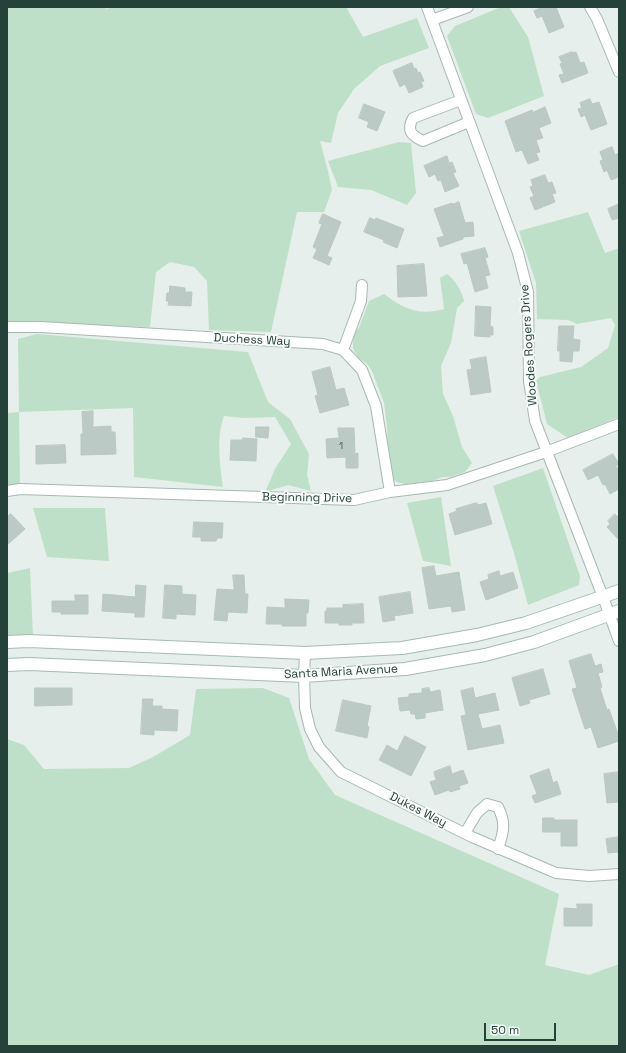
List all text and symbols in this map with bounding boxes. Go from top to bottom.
street label: Woodes Rogers Drive [518,284,540,406]
street label: Duchess Way [213,331,291,349]
house number: 1 [339,440,343,452]
street label: Beginning Drive [262,490,352,506]
street label: Santa Maria Avenue [284,662,398,682]
street label: Dukes Way [387,789,449,831]
scale bar [486,1015,558,1041]
text: 50 m [491,1022,519,1038]

